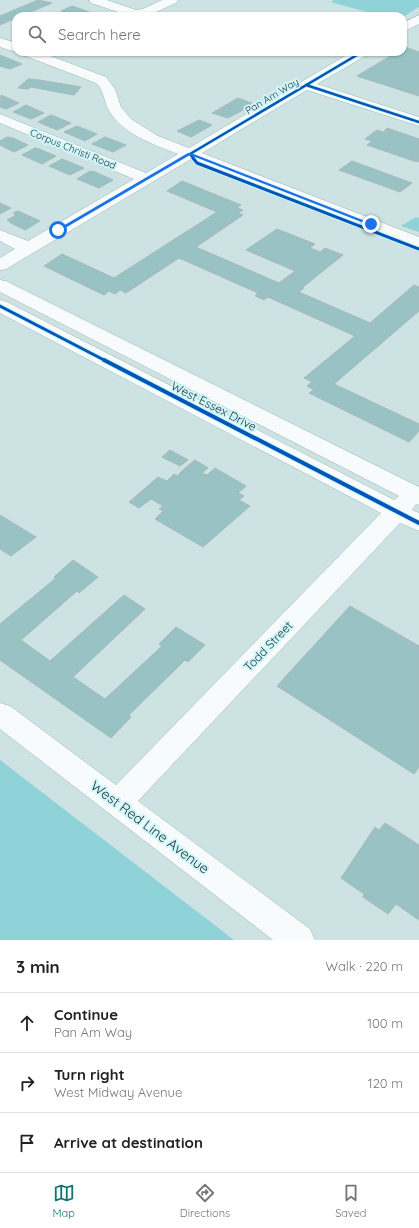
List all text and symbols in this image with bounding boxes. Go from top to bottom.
search box [12,12,407,56]
icon: search [26,23,48,45]
text: Search here [58,25,141,44]
street label: Pan Am Way [243,75,301,117]
street label: Corpus Christi Road [28,126,118,172]
route end [362,215,380,233]
route start [49,221,67,239]
street label: West Essex Drive [169,378,259,434]
street label: Todd Street [240,618,296,674]
street label: West Red Line Avenue [87,776,213,878]
text: 3 min [16,956,60,977]
text: Walk · 220 m [326,958,403,974]
text: Continue [54,1005,118,1024]
icon: ahead [16,1012,38,1034]
text: 100 m [367,1015,403,1031]
text: Pan Am Way [54,1024,132,1040]
text: Turn right [54,1065,125,1084]
icon: right [16,1072,38,1094]
text: 120 m [368,1075,403,1091]
text: West Midway Avenue [54,1084,182,1100]
icon: arrive [16,1132,38,1154]
text: Arrive at destination [54,1133,203,1152]
tab: Map [52,1182,75,1220]
tab: Directions [180,1182,230,1220]
tab: Saved [335,1182,367,1220]

